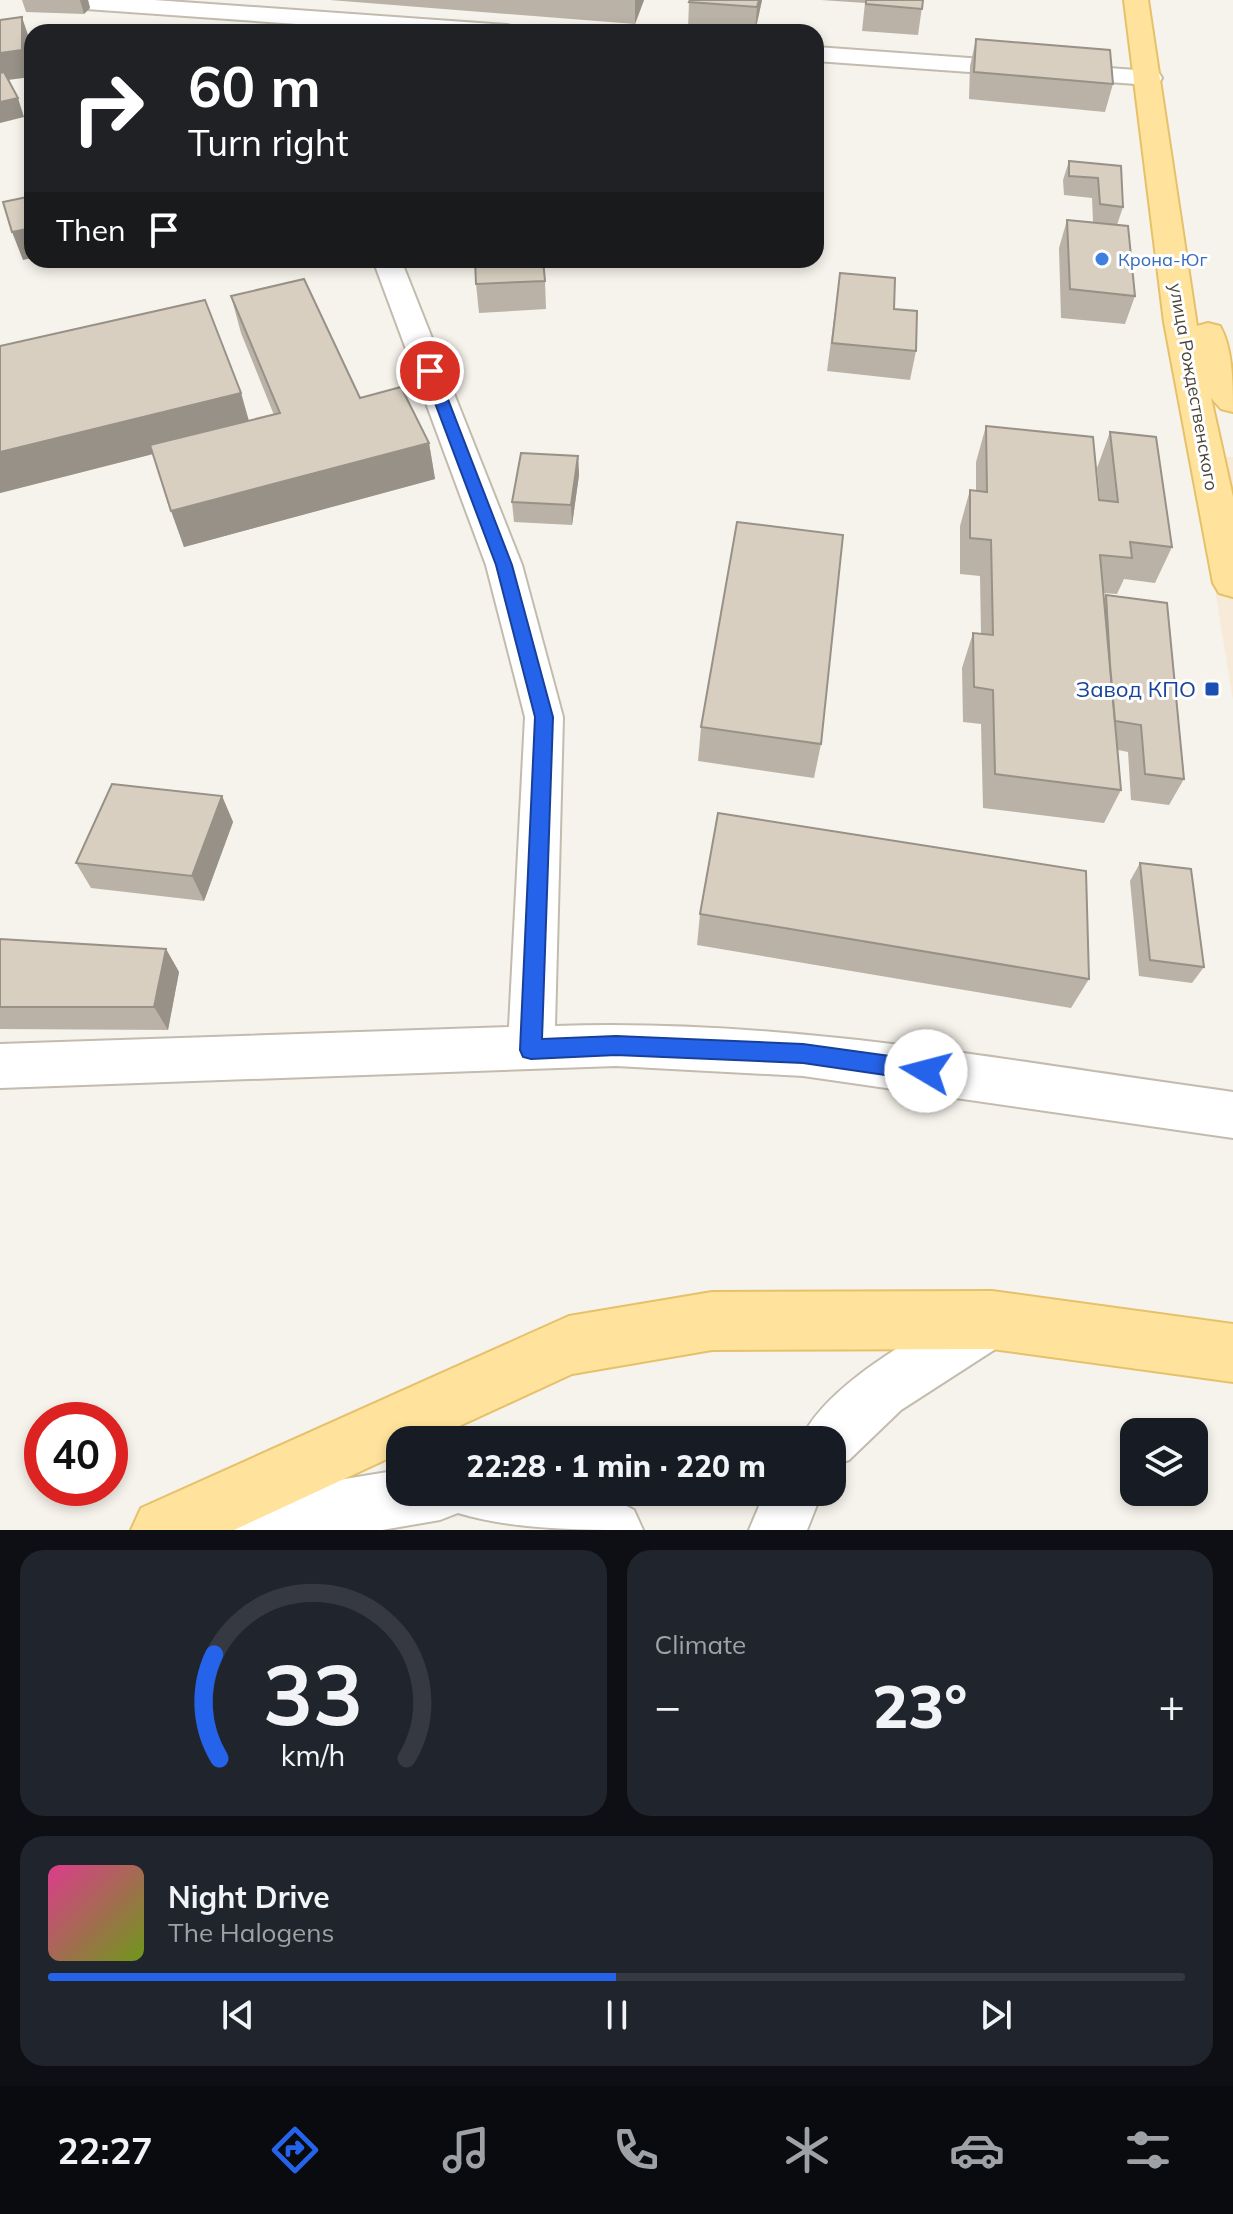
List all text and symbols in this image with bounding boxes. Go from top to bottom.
text: 60 m [188,51,321,121]
icon: right [56,56,160,160]
text: Turn right [188,120,349,165]
icon: arrive [142,208,186,252]
text: Then [56,211,126,249]
place label: Крона-Юг [1118,248,1207,271]
marker: Крона-Юг [1093,250,1111,268]
street label: улица Рождественского [1164,281,1224,493]
pin [396,337,464,405]
icon: arrive [408,349,452,393]
place label: Завод КПО [1076,675,1196,703]
marker: Завод КПО [1203,680,1221,698]
position arrow [884,1029,968,1113]
speed limit sign: 40 [24,1402,128,1506]
map controls [1120,1418,1208,1506]
button: layers [1120,1418,1208,1506]
text: 22:28 · 1 min · 220 m [466,1447,766,1485]
text: Climate [655,1628,746,1661]
text: 33 [263,1641,363,1746]
text: 23° [872,1668,967,1743]
text: − [655,1678,681,1733]
text: + [1159,1678,1185,1733]
text: km/h [281,1737,346,1773]
text: Night Drive [168,1878,330,1916]
text: The Halogens [168,1916,334,1949]
icon: previous [216,1993,260,2037]
icon: pause [595,1993,639,2037]
icon: next [974,1993,1018,2037]
icon: directions [267,2122,323,2178]
icon: music [438,2122,494,2178]
icon: phone [608,2122,664,2178]
icon: climate [779,2122,835,2178]
icon: car [949,2122,1005,2178]
icon: filters [1120,2122,1176,2178]
text: 22:27 [57,2128,153,2173]

